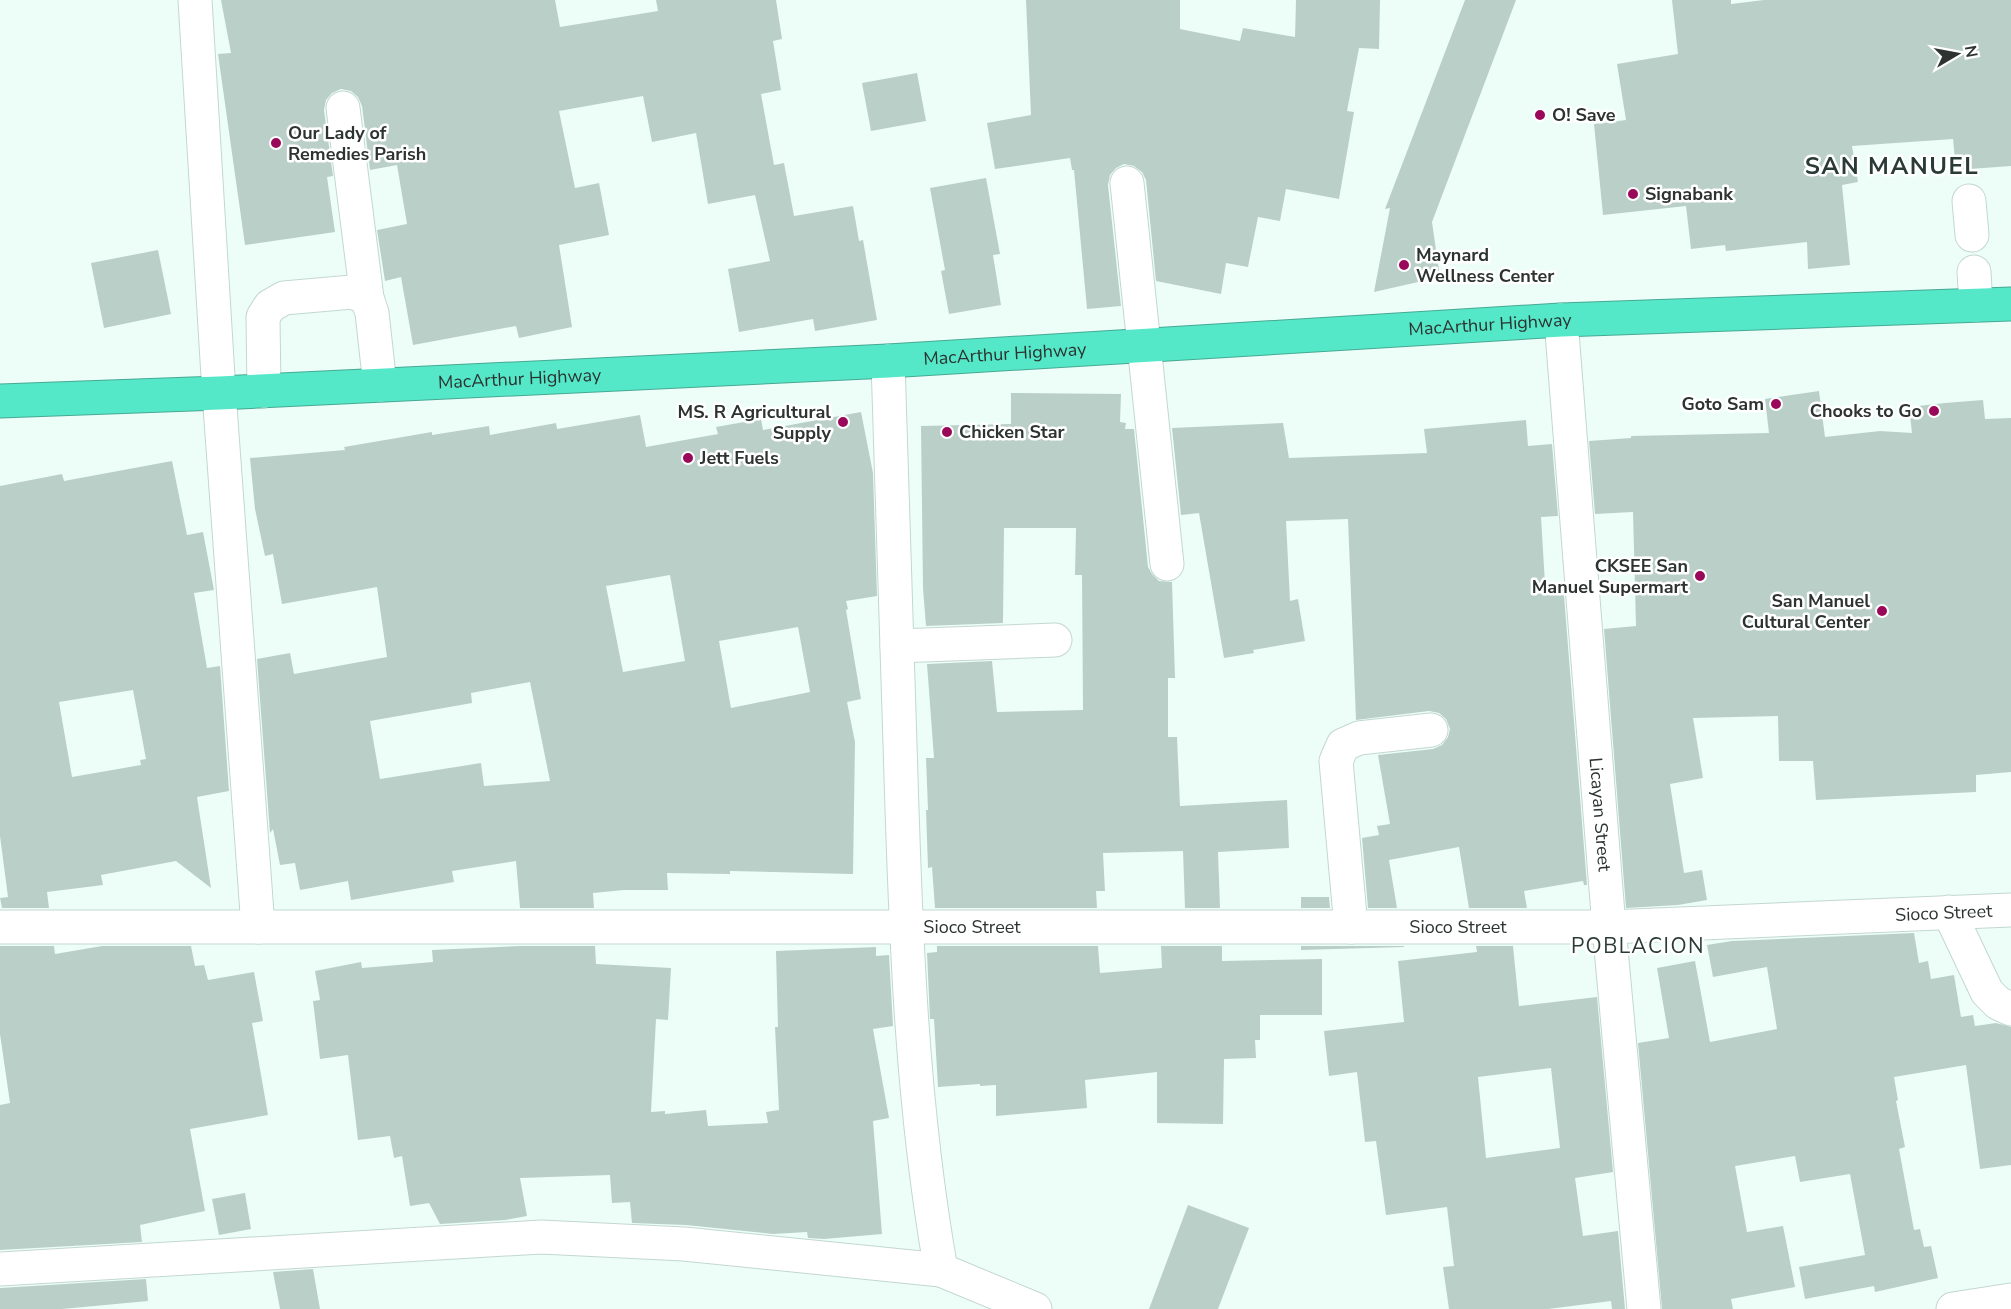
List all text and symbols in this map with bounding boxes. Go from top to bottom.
north arrow [1927,24,1987,84]
text: N [1959,44,1983,59]
place label: O! Save [1552,103,1616,127]
marker: O! Save [1533,108,1547,122]
place label: Our Lady of Remedies Parish [288,121,426,166]
marker: Our Lady of Remedies Parish [269,136,283,150]
district label: SAN MANUEL [1805,150,1979,182]
place label: Signabank [1645,182,1733,206]
marker: Signabank [1626,187,1640,201]
place label: Maynard Wellness Center [1416,243,1554,288]
marker: Maynard Wellness Center [1397,258,1411,272]
street label: MacArthur Highway [1408,308,1573,341]
street label: MacArthur Highway [923,337,1088,371]
street label: MacArthur Highway [437,363,602,395]
place label: Goto Sam [1681,392,1764,416]
marker: Goto Sam [1769,397,1783,411]
place label: Chooks to Go [1810,399,1922,423]
place label: MS. R Agricultural Supply [678,400,832,445]
marker: Chooks to Go [1927,404,1941,418]
marker: MS. R Agricultural Supply [836,415,850,429]
place label: Chicken Star [959,420,1065,444]
marker: Chicken Star [940,425,954,439]
place label: Jett Fuels [699,446,779,470]
marker: Jett Fuels [681,451,695,465]
place label: CKSEE San Manuel Supermart [1532,554,1688,599]
marker: CKSEE San Manuel Supermart [1693,569,1707,583]
place label: San Manuel Cultural Center [1742,589,1870,634]
marker: San Manuel Cultural Center [1875,604,1889,618]
street label: Licayan Street [1584,757,1617,873]
street label: Sioco Street [1895,899,1993,927]
street label: Sioco Street [923,915,1021,939]
street label: Sioco Street [1409,915,1507,939]
district label: POBLACION [1571,932,1705,960]

